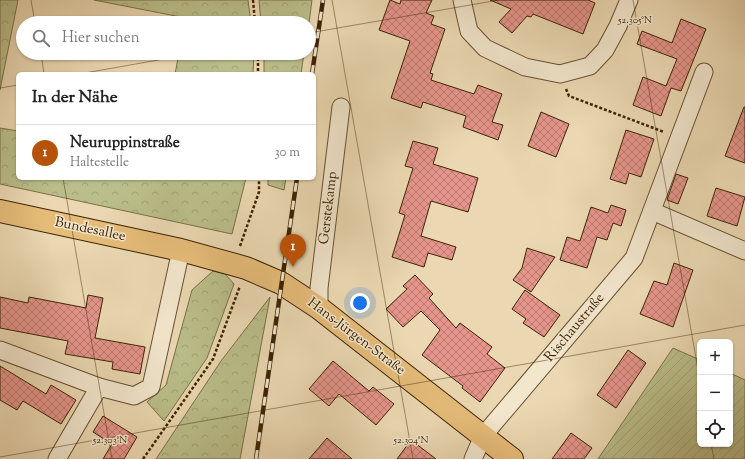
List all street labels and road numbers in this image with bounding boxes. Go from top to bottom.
street label: Gerstekamp [315,170,343,246]
street label: Bundesallee [53,213,127,247]
street label: Rischaustraße [540,289,610,367]
street label: Hans-Jürgen-Straße [303,294,409,380]

